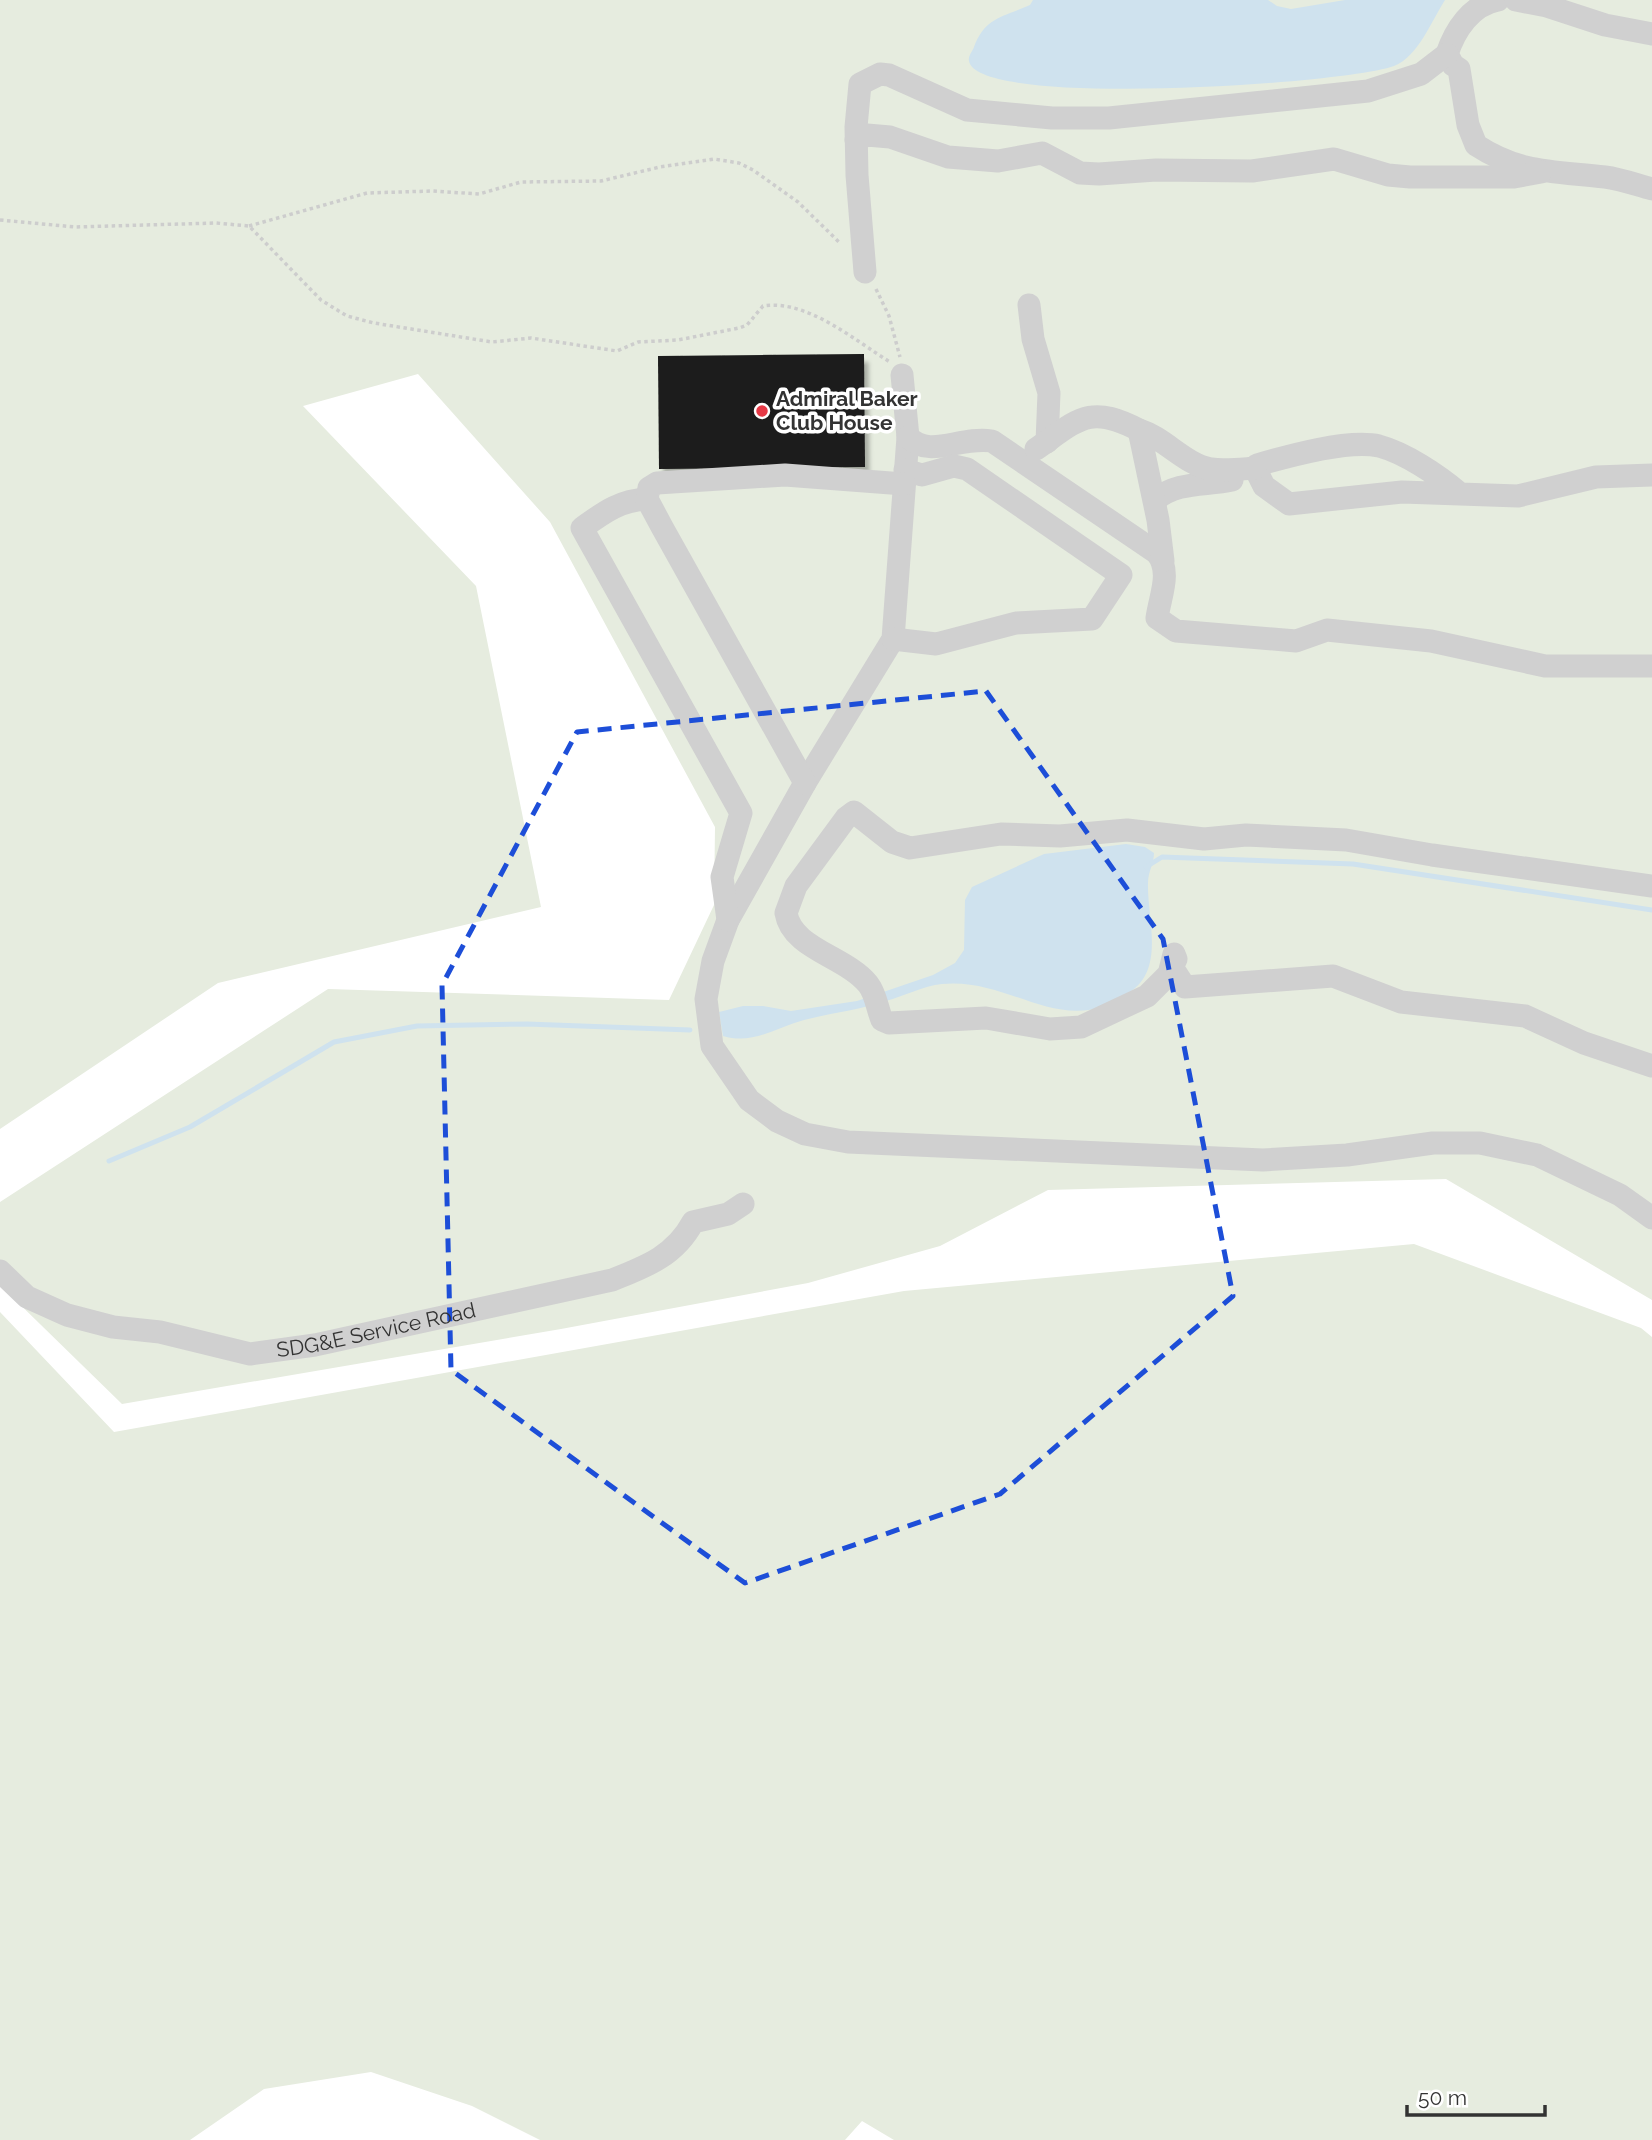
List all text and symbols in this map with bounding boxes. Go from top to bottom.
place label: Admiral Baker Club House [776,386,918,435]
marker: Admiral Baker Club House [754,403,770,419]
street label: SDG&E Service Road [275,1297,478,1362]
scale bar [1407,2074,1545,2118]
text: 50 m [1418,2085,1467,2110]

